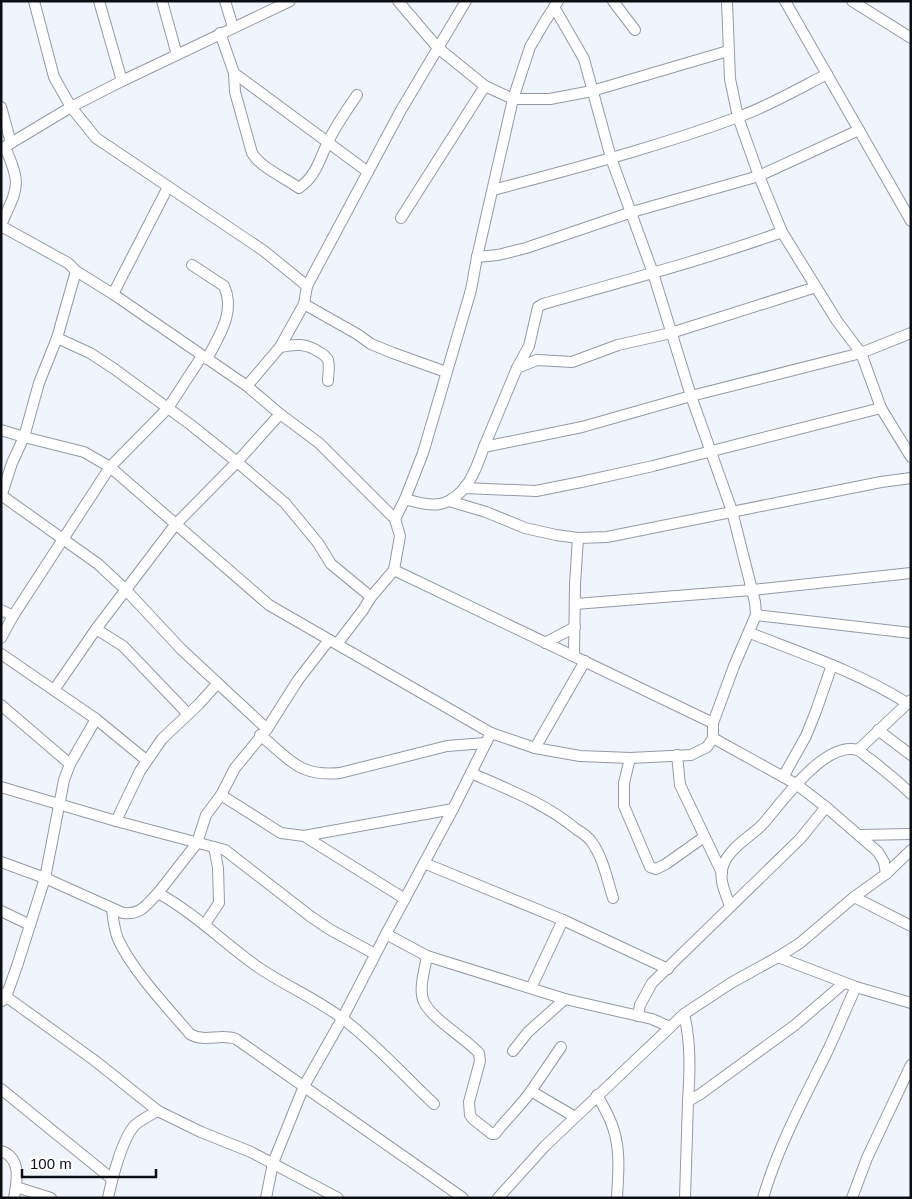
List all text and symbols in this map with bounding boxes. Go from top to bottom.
scale bar [22,1146,156,1178]
text: 100 m [30,1155,72,1172]

